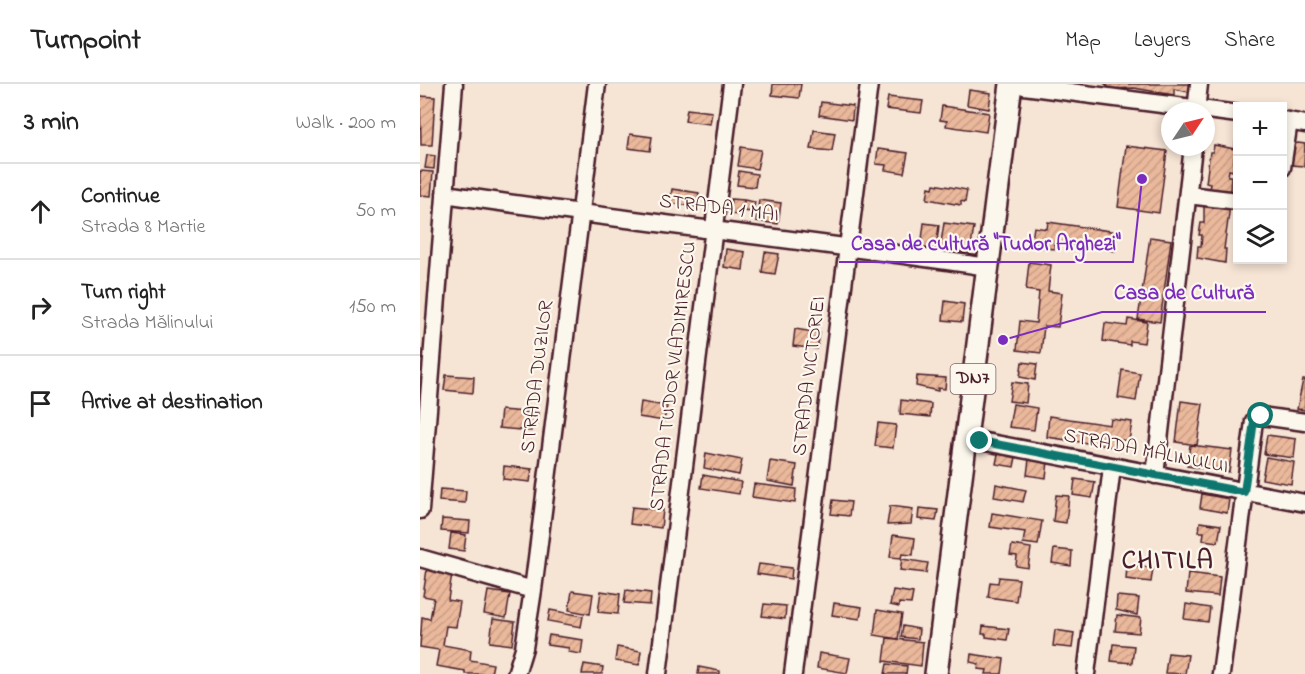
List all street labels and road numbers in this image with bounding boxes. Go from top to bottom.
street label: STRADA 1 MAI [658,187,780,231]
street label: STRADA TUDOR VLADIMIRESCU [643,240,705,512]
street label: STRADA VICTORIEI [786,294,834,458]
street label: STRADA DUZILOR [514,298,562,455]
road number: DN7 [950,364,996,394]
street label: STRADA MĂLINULUI [1061,422,1231,482]

